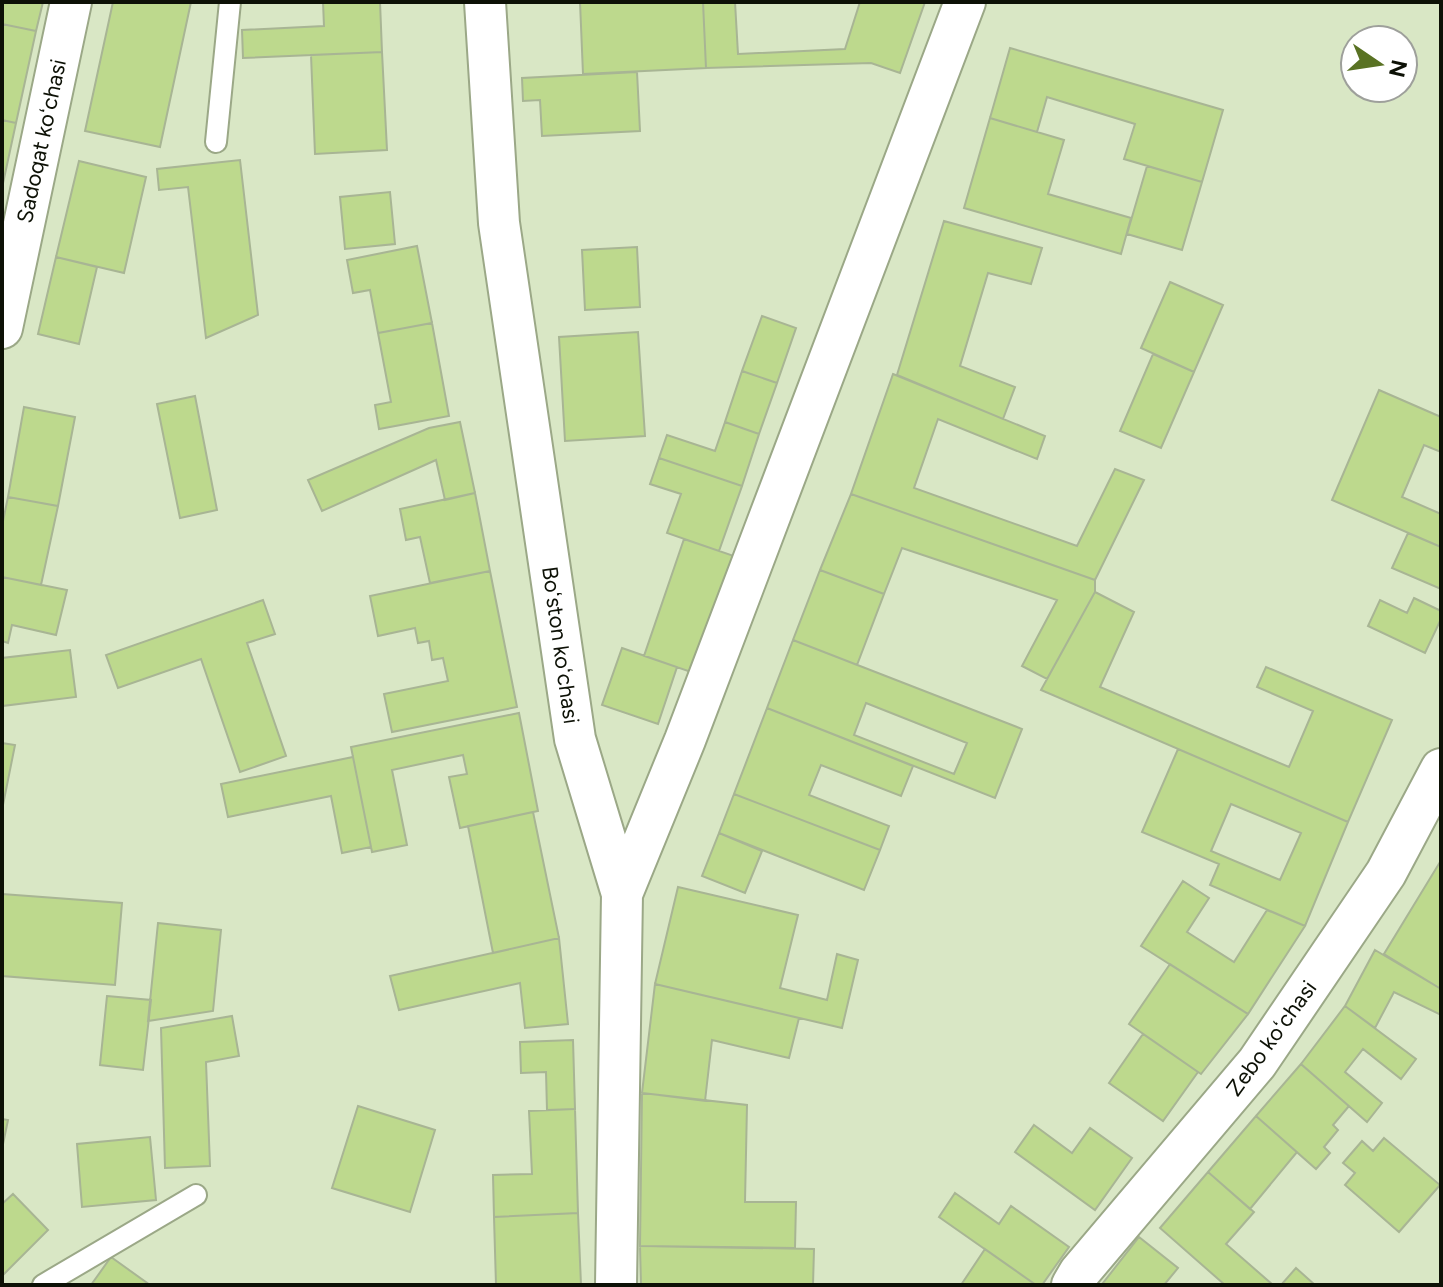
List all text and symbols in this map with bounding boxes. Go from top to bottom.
north arrow [1339,24,1419,104]
street label: Sadoqat koʻchasi [11,57,72,226]
text: N [1383,57,1413,80]
street label: Boʻston koʻchasi [536,565,585,726]
street label: Zebo koʻchasi [1220,975,1322,1101]

